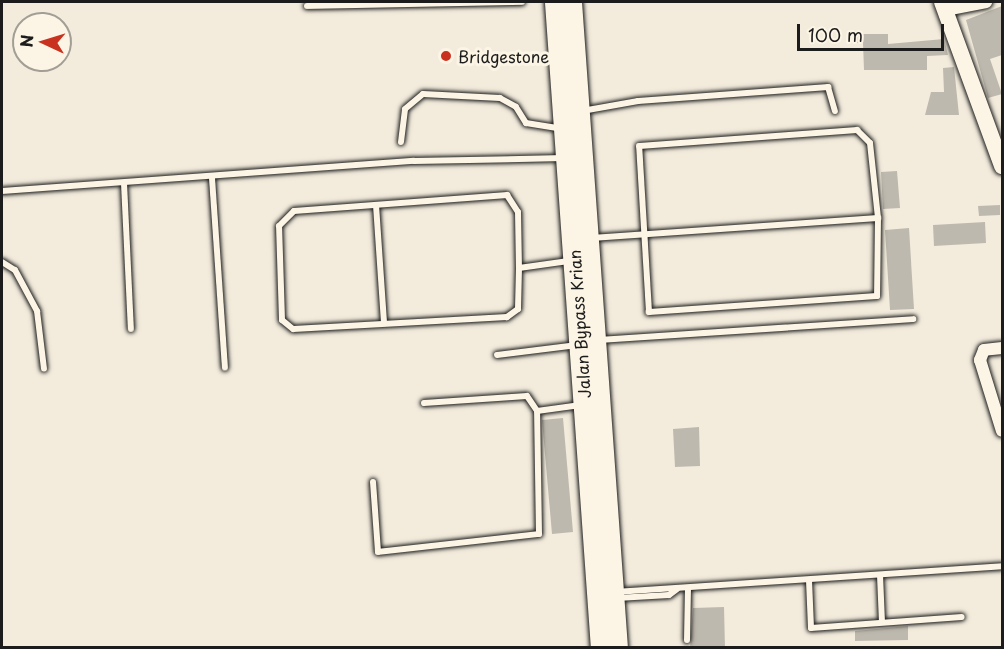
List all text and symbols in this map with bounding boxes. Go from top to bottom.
north arrow [12,12,72,72]
scale bar [800,12,947,50]
text: 100 m [808,21,863,48]
text: N [14,34,38,48]
place label: Bridgestone [458,46,549,66]
marker: Bridgestone [439,49,453,63]
street label: Jalan Bypass Krian [564,248,594,400]

